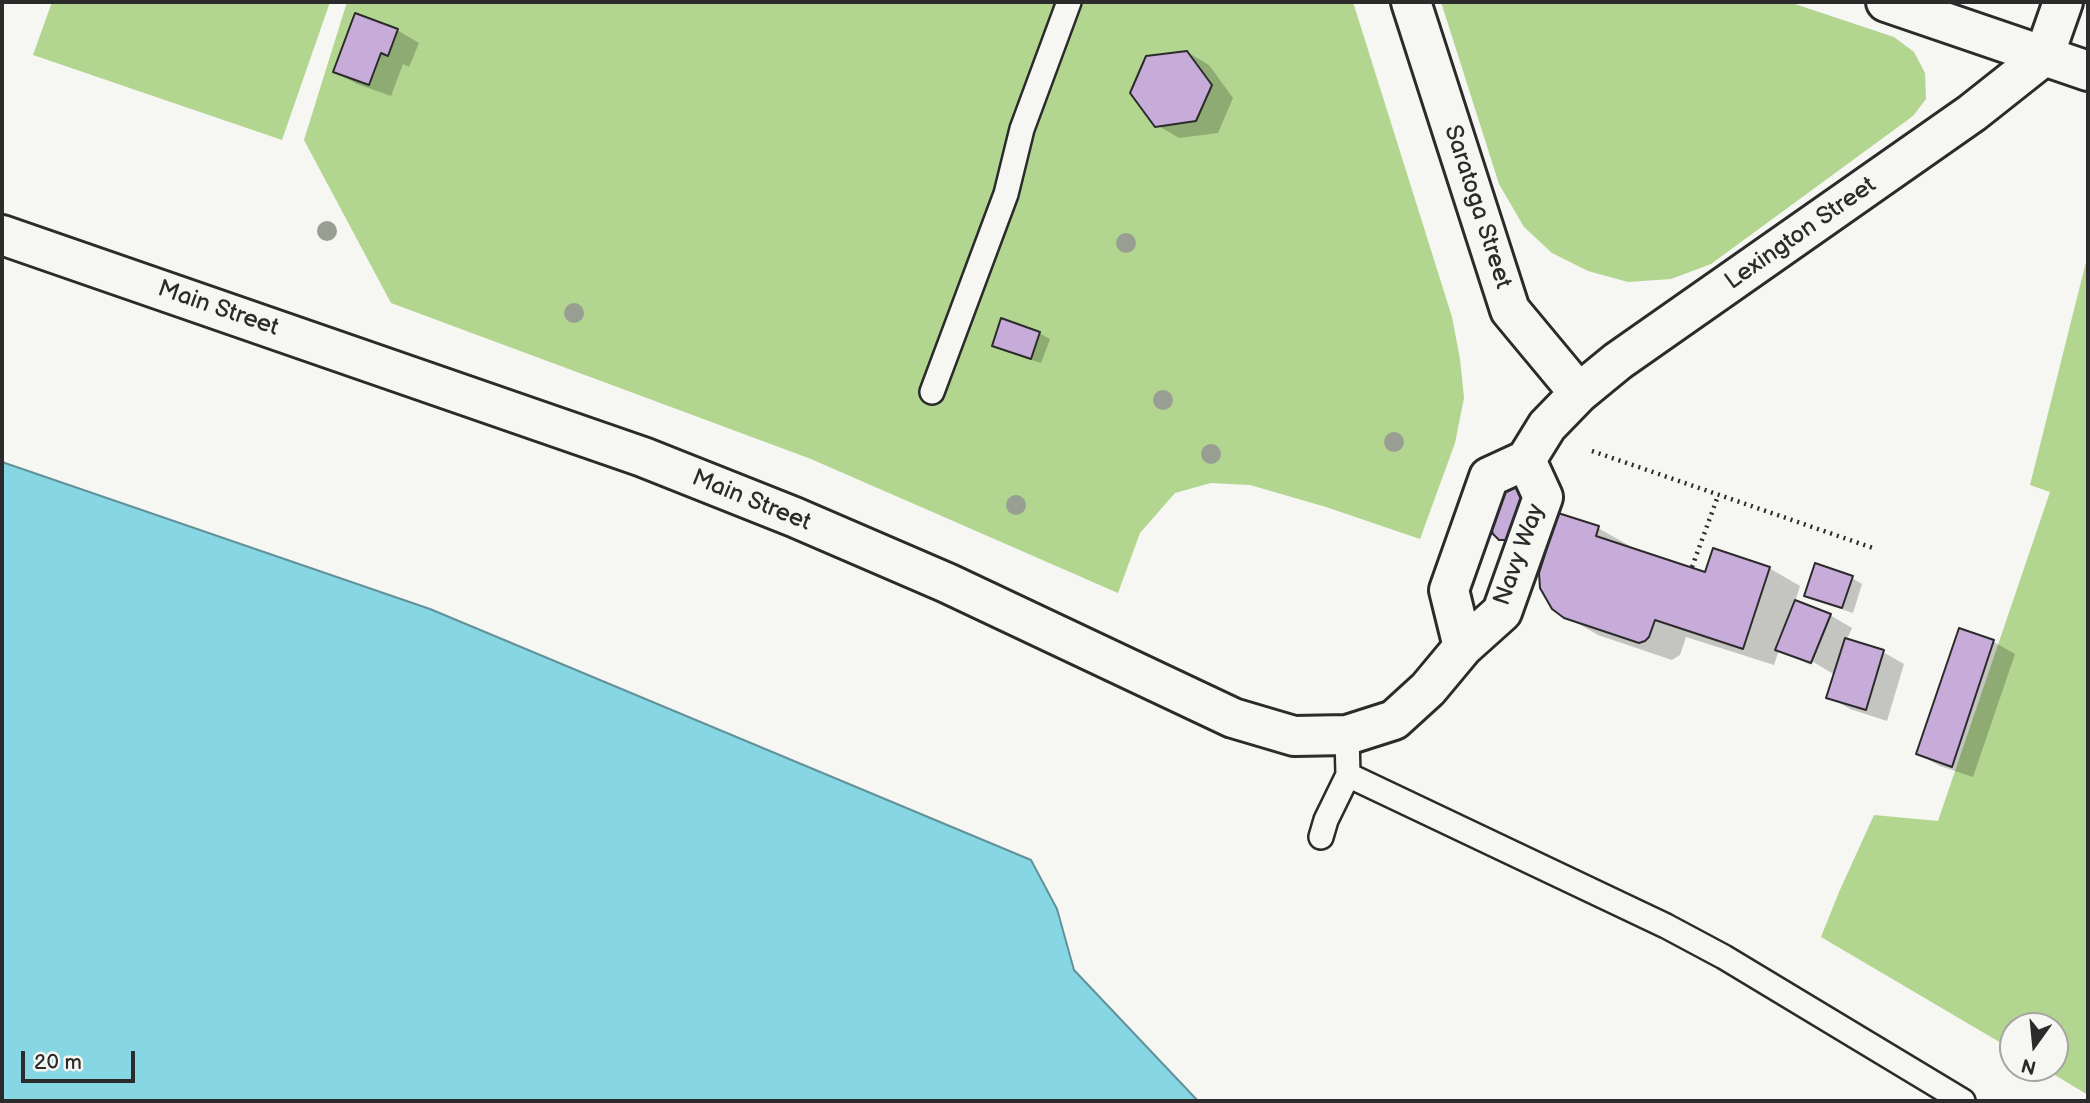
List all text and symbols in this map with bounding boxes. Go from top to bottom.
street label: Saratoga Street [1437,122,1517,292]
street label: Lexington Street [1720,171,1882,297]
street label: Main Street [154,275,282,343]
street label: Main Street [687,464,815,538]
street label: Navy Way [1488,500,1552,610]
north arrow [1999,1012,2069,1082]
scale bar [24,1036,138,1080]
text: 20 m [34,1050,82,1075]
text: N [2019,1053,2039,1079]

